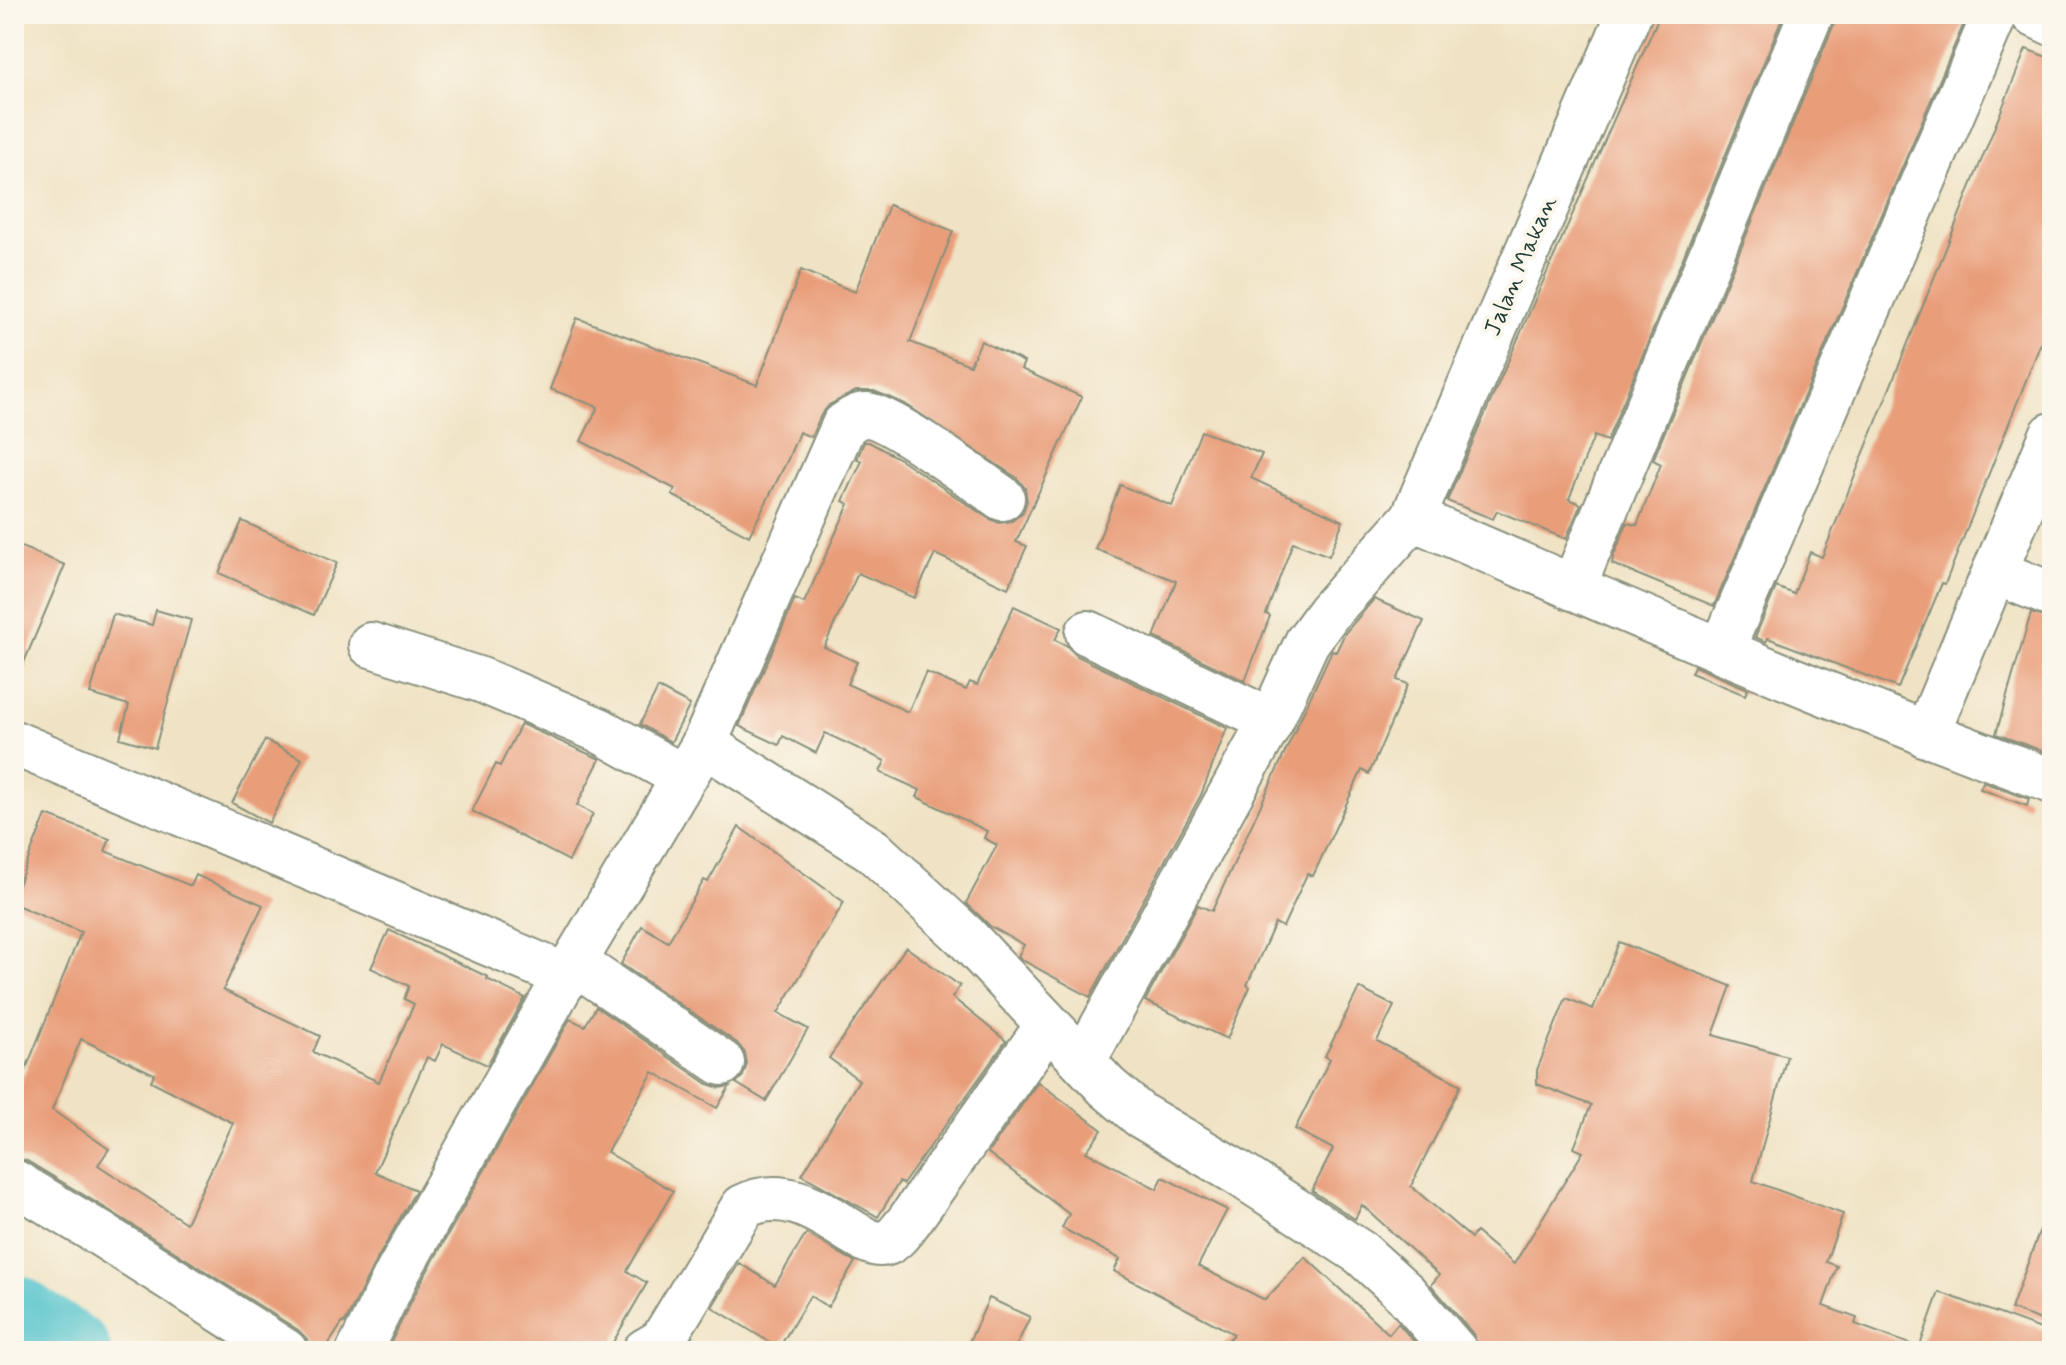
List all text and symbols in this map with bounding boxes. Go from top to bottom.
street label: Jalan Makan [1478,191,1564,341]

